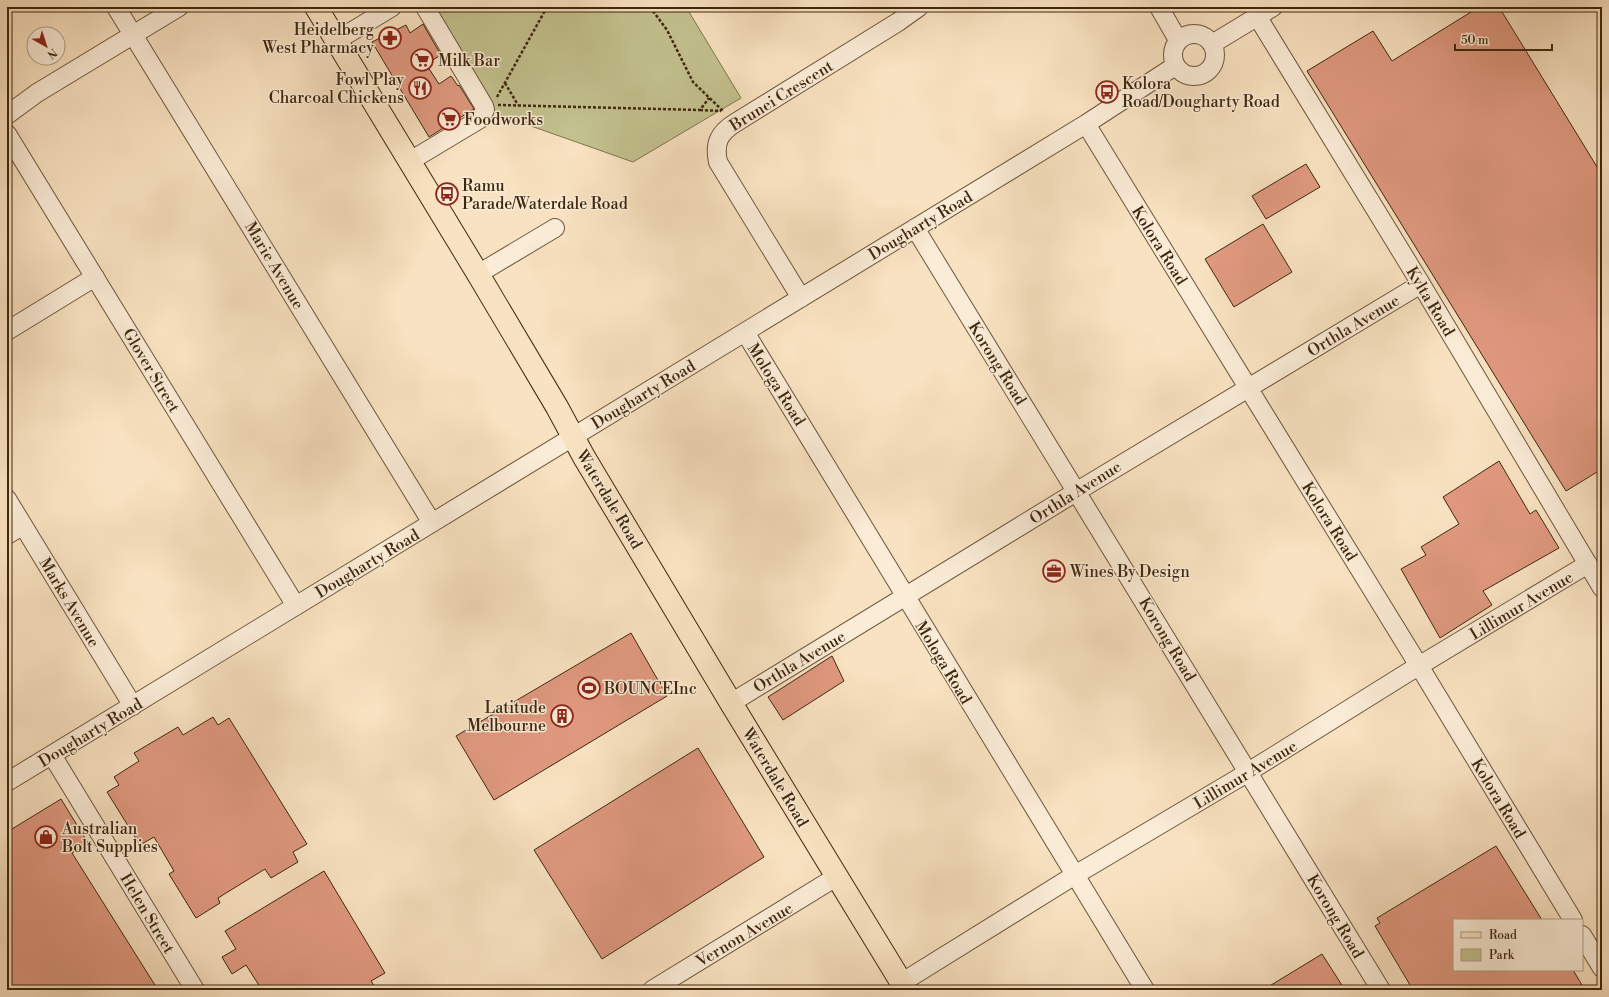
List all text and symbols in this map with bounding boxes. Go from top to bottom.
place label: Heidelberg West Pharmacy [262,20,375,58]
pharmacy icon: Heidelberg West Pharmacy [377,25,403,51]
north arrow [26,26,66,66]
scale bar [1455,26,1552,52]
text: 50 m [1461,33,1489,48]
text: N [44,45,59,61]
supermarket icon: Milk Bar [409,47,435,73]
place label: Milk Bar [438,51,500,71]
street label: Brunei Crescent [725,56,837,136]
place label: Fowl Play Charcoal Chickens [269,70,404,108]
place label: Kolora Road/Dougharty Road [1122,74,1280,112]
restaurant icon: Fowl Play Charcoal Chickens [407,75,433,101]
bus stop icon: Kolora Road/Dougharty Road [1094,79,1120,105]
supermarket icon: Foodworks [436,106,462,132]
place label: Foodworks [464,110,543,130]
place label: Ramu Parade/Waterdale Road [462,176,628,214]
bus stop icon: Ramu Parade/Waterdale Road [434,181,460,207]
street label: Dougharty Road [865,187,976,265]
street label: Kolora Road [1127,202,1191,289]
street label: Marie Avenue [240,218,308,313]
street label: Kylta Road [1402,263,1459,340]
street label: Orthla Avenue [1304,290,1403,361]
street label: Korong Road [964,318,1031,409]
street label: Glover Street [118,325,184,417]
street label: Mologa Road [743,340,809,430]
street label: Dougharty Road [588,356,699,434]
street label: Waterdale Road [571,445,647,553]
street label: Orthla Avenue [1026,457,1125,529]
street label: Kolora Road [1297,478,1361,565]
street label: Dougharty Road [312,525,423,603]
street label: Marks Avenue [35,554,104,651]
office icon: Wines By Design [1041,558,1067,584]
place label: Wines By Design [1069,562,1190,582]
street label: Lillimur Avenue [1466,567,1577,644]
street label: Korong Road [1134,594,1200,685]
street label: Mologa Road [910,617,976,708]
street label: Orthla Avenue [750,626,849,697]
sports icon: BOUNCEInc [576,675,602,701]
place label: BOUNCEInc [603,679,697,699]
street label: Dougharty Road [35,694,146,772]
place label: Latitude Melbourne [467,698,546,736]
building icon: Latitude Melbourne [549,703,575,729]
street label: Waterdale Road [737,723,813,831]
street label: Lillimur Avenue [1190,736,1301,813]
street label: Kolora Road [1466,755,1530,842]
place label: Australian Bolt Supplies [61,819,158,857]
shop icon: Australian Bolt Supplies [33,824,59,850]
street label: Helen Street [115,870,179,958]
street label: Korong Road [1302,871,1368,962]
street label: Vernon Avenue [692,898,797,972]
legend [1453,919,1583,971]
text: Road [1489,928,1517,943]
text: Park [1489,948,1515,963]

